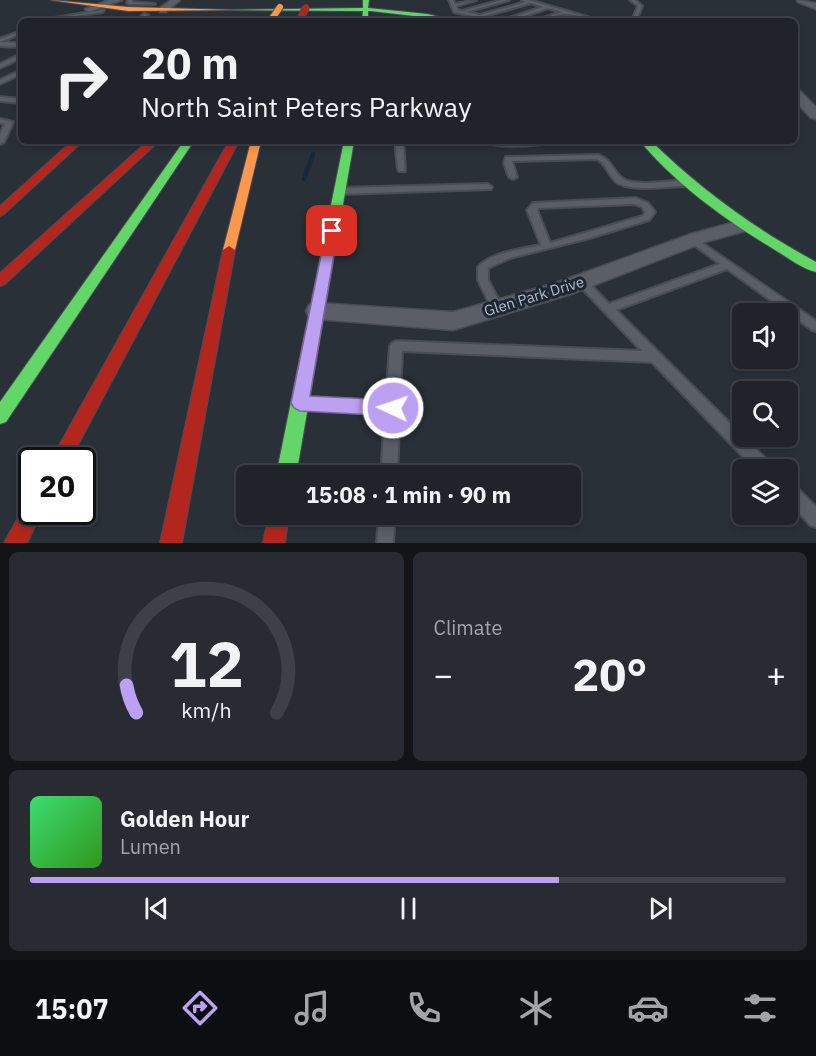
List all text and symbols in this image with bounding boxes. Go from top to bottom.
text: 20 m [141,36,239,91]
icon: right [42,42,120,120]
text: North Saint Peters Parkway [141,89,472,124]
pin [306,205,357,256]
icon: arrive [315,214,348,247]
street label: Glen Park Drive [482,272,586,320]
map controls [732,303,798,525]
button: sound [732,303,798,369]
position arrow [361,376,425,440]
button: search [732,381,798,447]
speed limit sign: 20 [18,447,96,525]
button: layers [732,459,798,525]
text: 15:08 · 1 min · 90 m [306,480,511,509]
text: Climate [434,614,502,641]
text: 12 [169,623,244,704]
text: 20° [572,645,647,703]
text: − [434,653,453,696]
text: + [766,653,786,696]
text: km/h [181,697,231,725]
text: Golden Hour [120,804,249,833]
text: Lumen [120,833,181,860]
icon: previous [140,892,173,925]
icon: pause [392,892,425,925]
icon: next [644,892,677,925]
icon: directions [179,987,221,1029]
icon: music [291,987,333,1029]
icon: phone [403,987,445,1029]
icon: climate [515,987,557,1029]
icon: car [627,987,669,1029]
icon: filters [739,987,781,1029]
text: 15:07 [35,991,109,1026]

